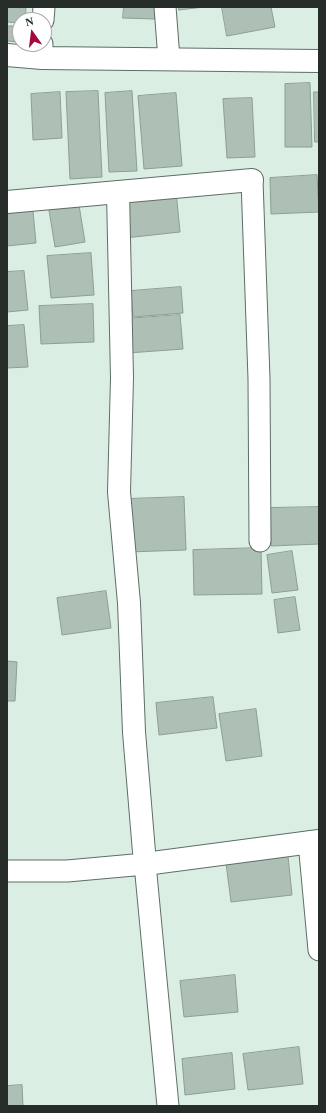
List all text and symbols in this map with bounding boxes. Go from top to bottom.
north arrow [12,12,52,52]
text: N [24,15,35,28]

